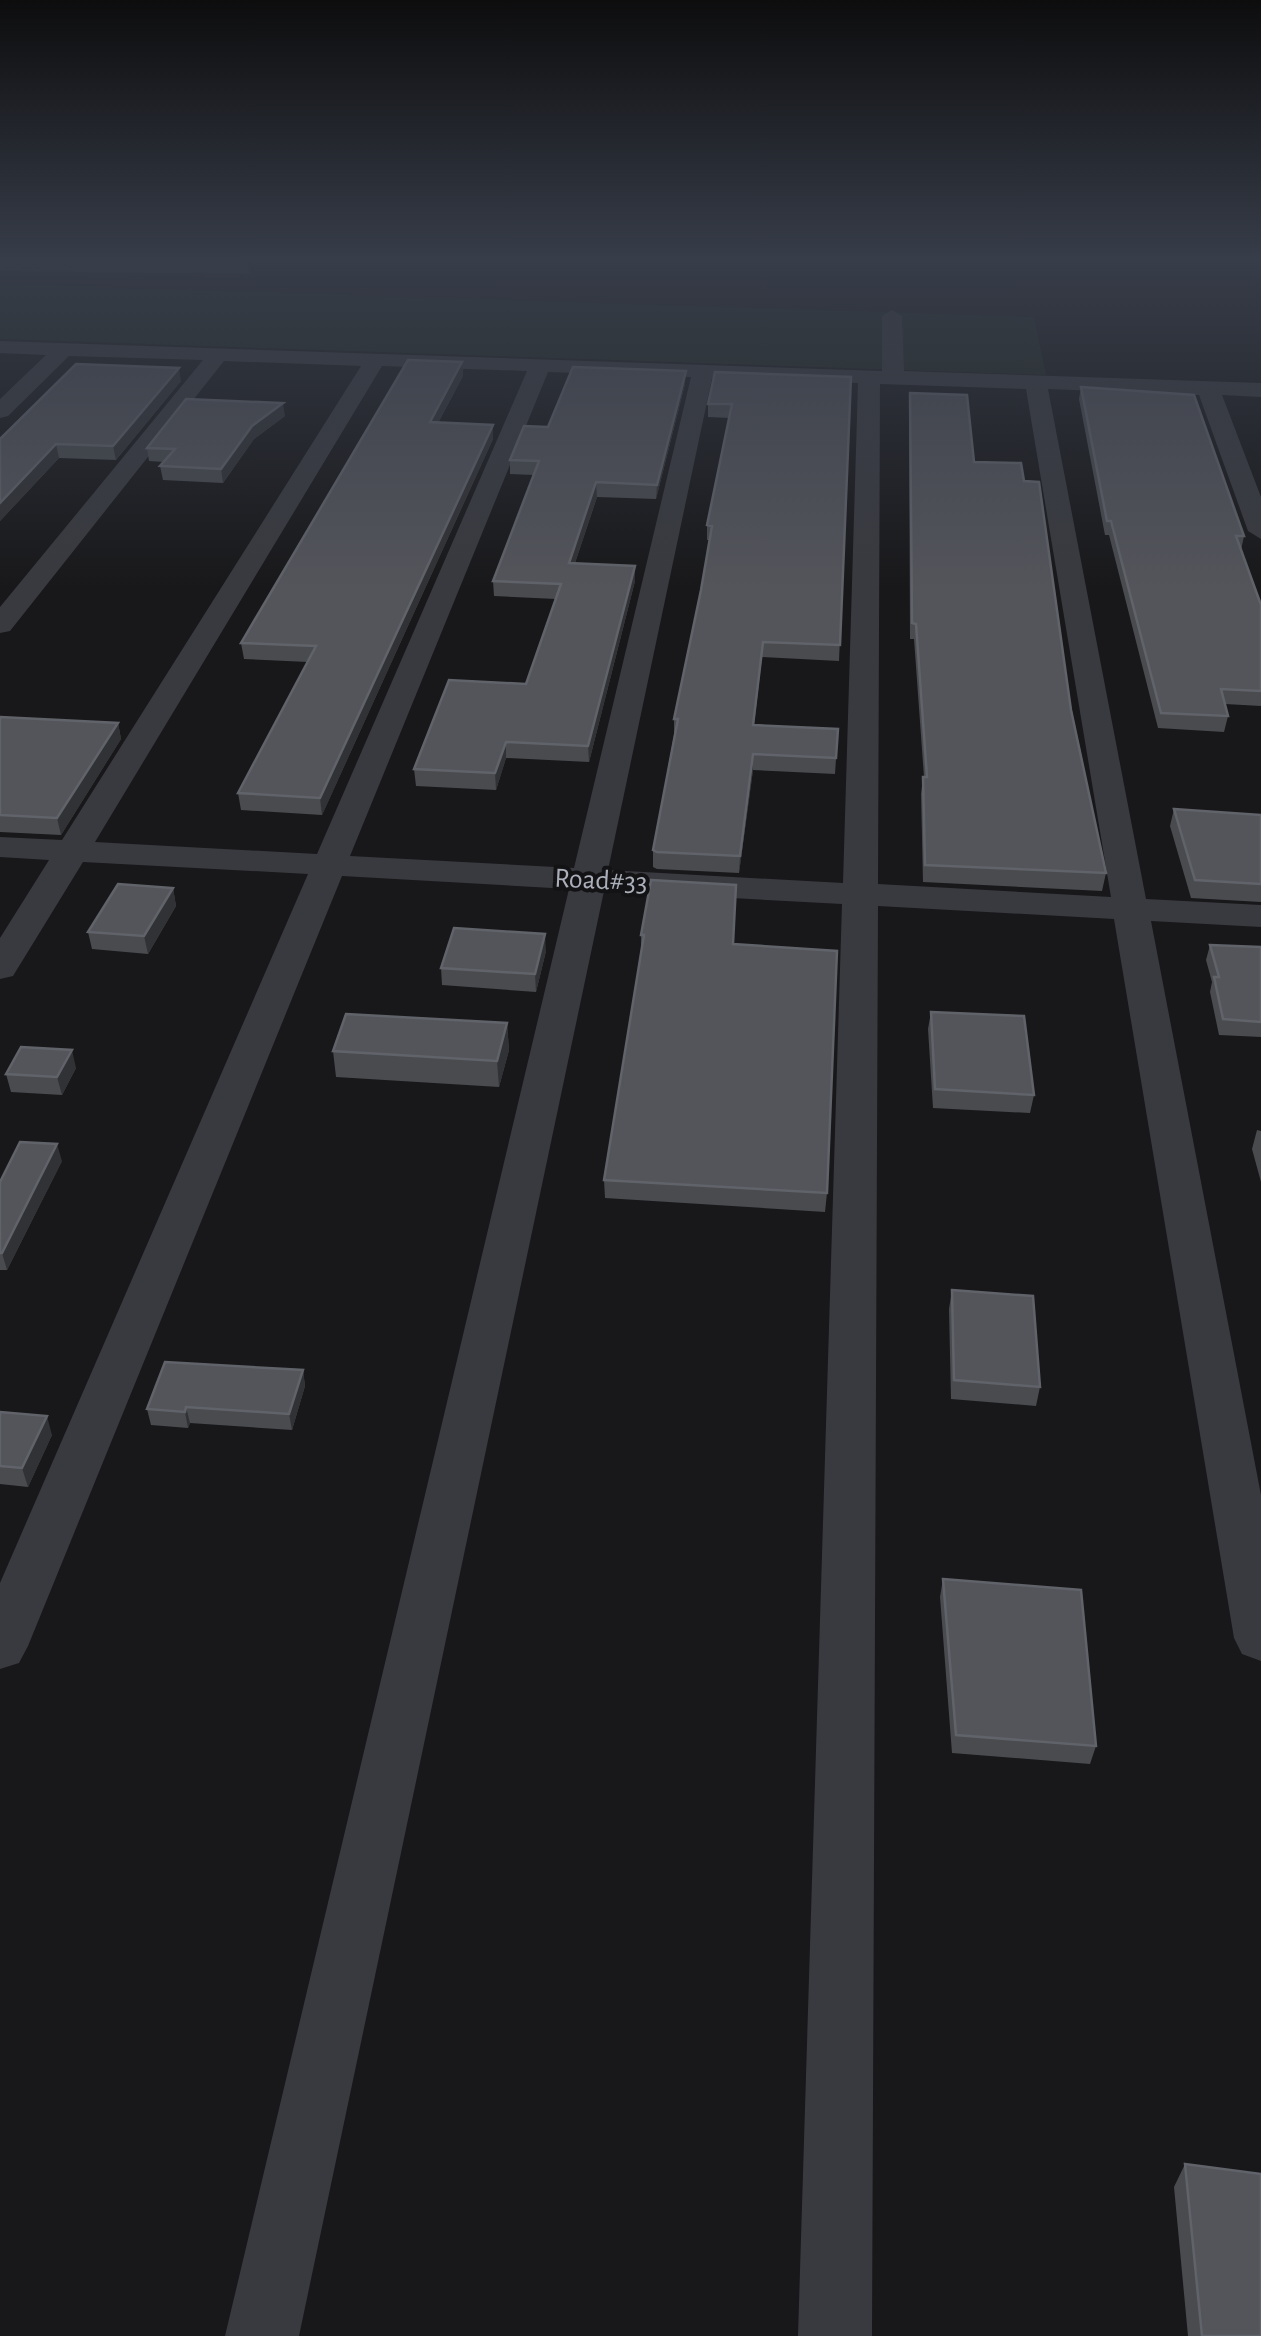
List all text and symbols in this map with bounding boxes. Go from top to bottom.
street label: Road#33 [554,865,648,897]

